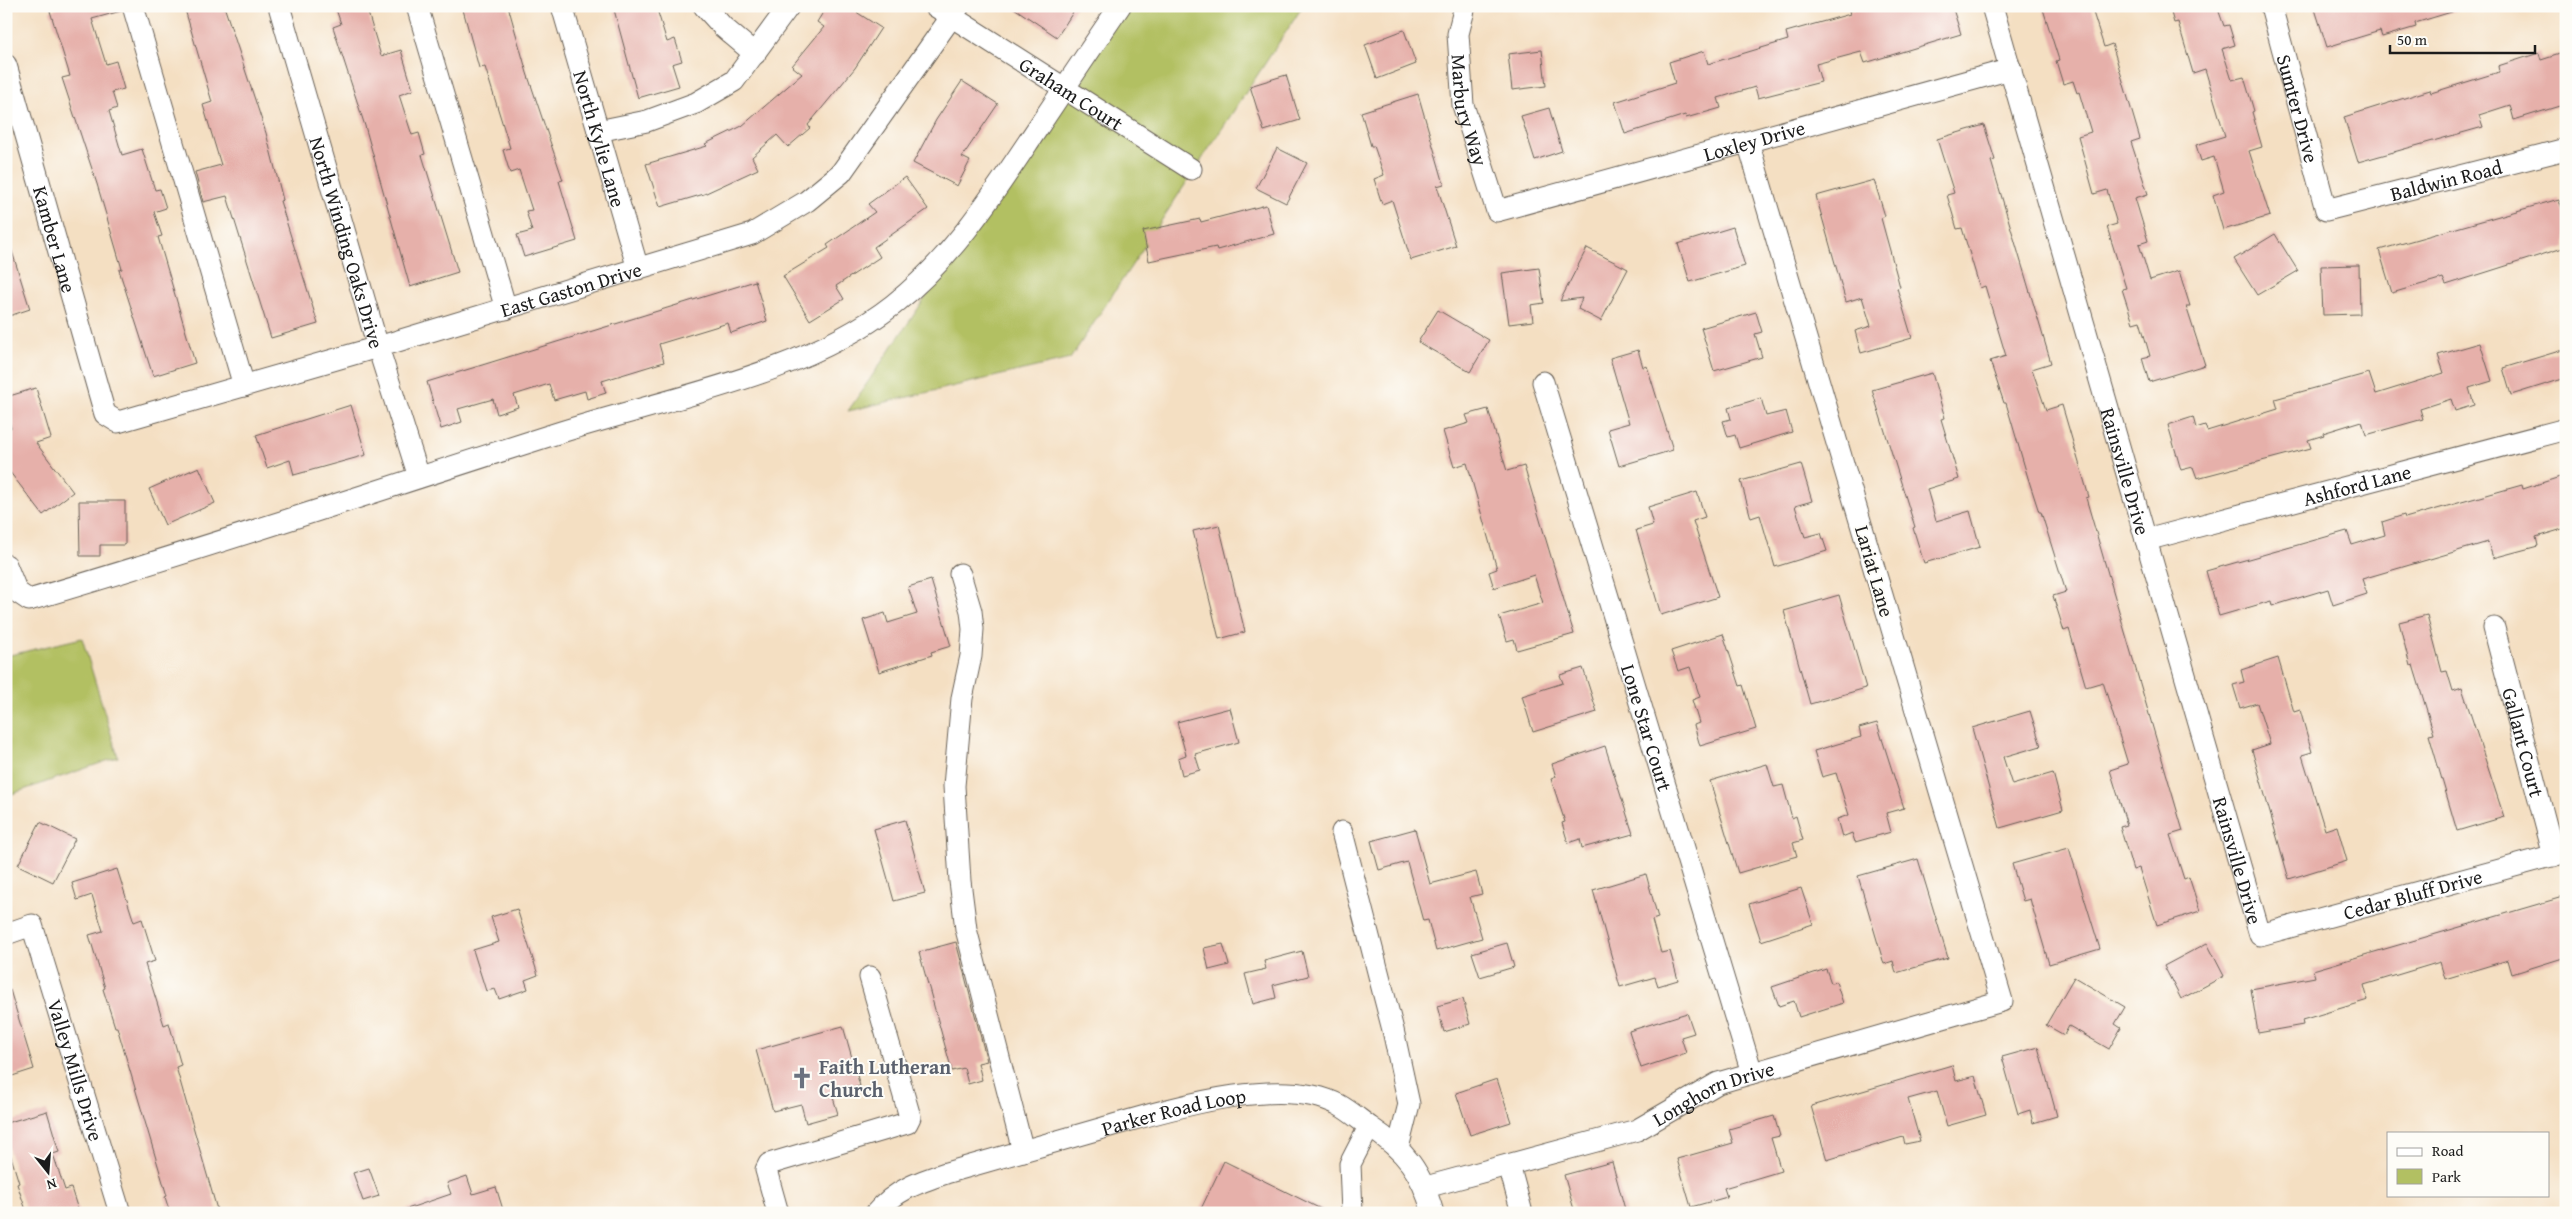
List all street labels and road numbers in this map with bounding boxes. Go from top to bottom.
street label: Graham Court [1014,49,1129,137]
street label: Sumter Drive [2270,51,2327,166]
street label: Marbury Way [1445,53,1496,169]
street label: North Kylie Lane [567,67,634,210]
street label: Loxley Drive [1700,112,1808,168]
street label: North Winding Oaks Drive [303,133,392,351]
street label: Baldwin Road [2387,151,2505,208]
street label: Kamber Lane [26,182,84,296]
street label: East Gaston Drive [497,254,645,324]
street label: Rainsville Drive [2094,404,2158,538]
street label: Ashford Lane [2299,456,2414,512]
street label: Lariat Lane [1848,522,1902,620]
street label: Lone Star Court [1615,661,1680,795]
street label: Gallant Court [2496,684,2552,800]
street label: Rainsville Drive [2206,793,2271,927]
street label: Cedar Bluff Drive [2340,861,2485,926]
street label: Valley Mills Drive [41,995,112,1144]
street label: Longhorn Drive [1647,1053,1777,1133]
street label: Parker Road Loop [1098,1080,1248,1142]

